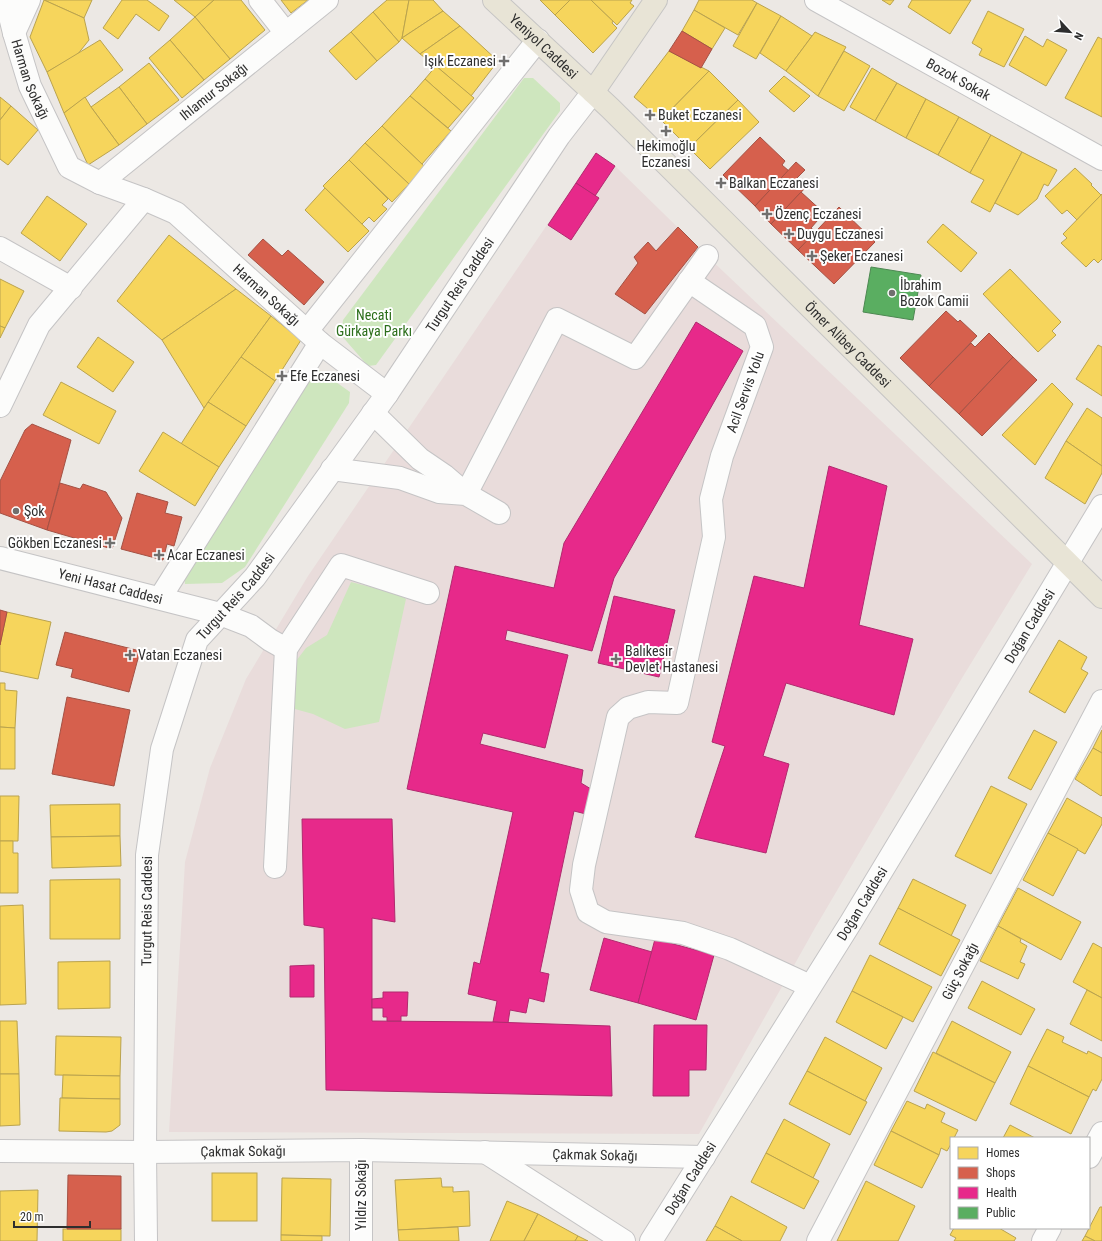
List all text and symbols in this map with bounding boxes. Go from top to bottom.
street label: Yeniyol Caddesi [506,11,581,82]
north arrow [1050,12,1090,52]
text: N [1071,30,1086,42]
street label: Harman Sokağı [8,37,53,122]
place label: Işık Eczanesi [424,53,496,69]
street label: Bozok Sokak [924,55,994,104]
marker: Işık Eczanesi [499,56,509,66]
street label: Ihlamur Sokağı [177,59,251,123]
place label: Buket Eczanesi [658,107,742,123]
marker: Buket Eczanesi [645,110,655,120]
marker: Hekimoğlu Eczanesi [661,126,671,136]
place label: Hekimoğlu Eczanesi [636,138,696,170]
place label: Balkan Eczanesi [729,175,819,191]
marker: Balkan Eczanesi [716,178,726,188]
place label: Özenç Eczanesi [775,206,862,222]
marker: Özenç Eczanesi [762,209,772,219]
place label: Duygu Eczanesi [797,226,883,242]
marker: Duygu Eczanesi [784,229,794,239]
street label: Turgut Reis Caddesi [423,235,497,335]
place label: Şeker Eczanesi [820,248,903,264]
marker: Şeker Eczanesi [807,251,817,261]
street label: Harman Sokağı [230,261,303,329]
place label: İbrahim Bozok Camii [900,277,969,309]
marker: İbrahim Bozok Camii [887,288,897,298]
street label: Ömer Alibey Caddesi [802,298,894,391]
park label: Necati Gürkaya Parkı [336,307,412,339]
street label: Acil Servis Yolu [723,349,767,435]
place label: Efe Eczanesi [290,368,360,384]
marker: Efe Eczanesi [277,371,287,381]
place label: Şok [24,503,45,519]
marker: Şok [11,506,21,516]
place label: Gökben Eczanesi [8,535,102,551]
marker: Gökben Eczanesi [105,538,115,548]
place label: Acar Eczanesi [167,547,245,563]
marker: Acar Eczanesi [154,550,164,560]
street label: Turgut Reis Caddesi [193,550,278,643]
street label: Yeni Hasat Caddesi [57,565,164,607]
street label: Doğan Caddesi [1001,586,1058,666]
place label: Balıkesir Devlet Hastanesi [625,643,718,675]
place label: Vatan Eczanesi [138,647,222,663]
marker: Vatan Eczanesi [125,650,135,660]
marker: Balıkesir Devlet Hastanesi [610,653,622,665]
street label: Turgut Reis Caddesi [138,856,155,966]
street label: Doğan Caddesi [833,864,890,943]
street label: Güç Sokağı [938,940,982,1002]
legend [950,1137,1090,1229]
street label: Doğan Caddesi [661,1139,719,1218]
street label: Çakmak Sokağı [200,1143,286,1159]
street label: Çakmak Sokağı [552,1146,638,1164]
text: Homes [986,1146,1020,1160]
street label: Yıldız Sokağı [353,1160,369,1230]
text: Shops [986,1166,1015,1180]
text: Health [986,1186,1017,1200]
scale bar [14,1203,90,1229]
text: Public [986,1206,1016,1220]
text: 20 m [20,1210,44,1224]

